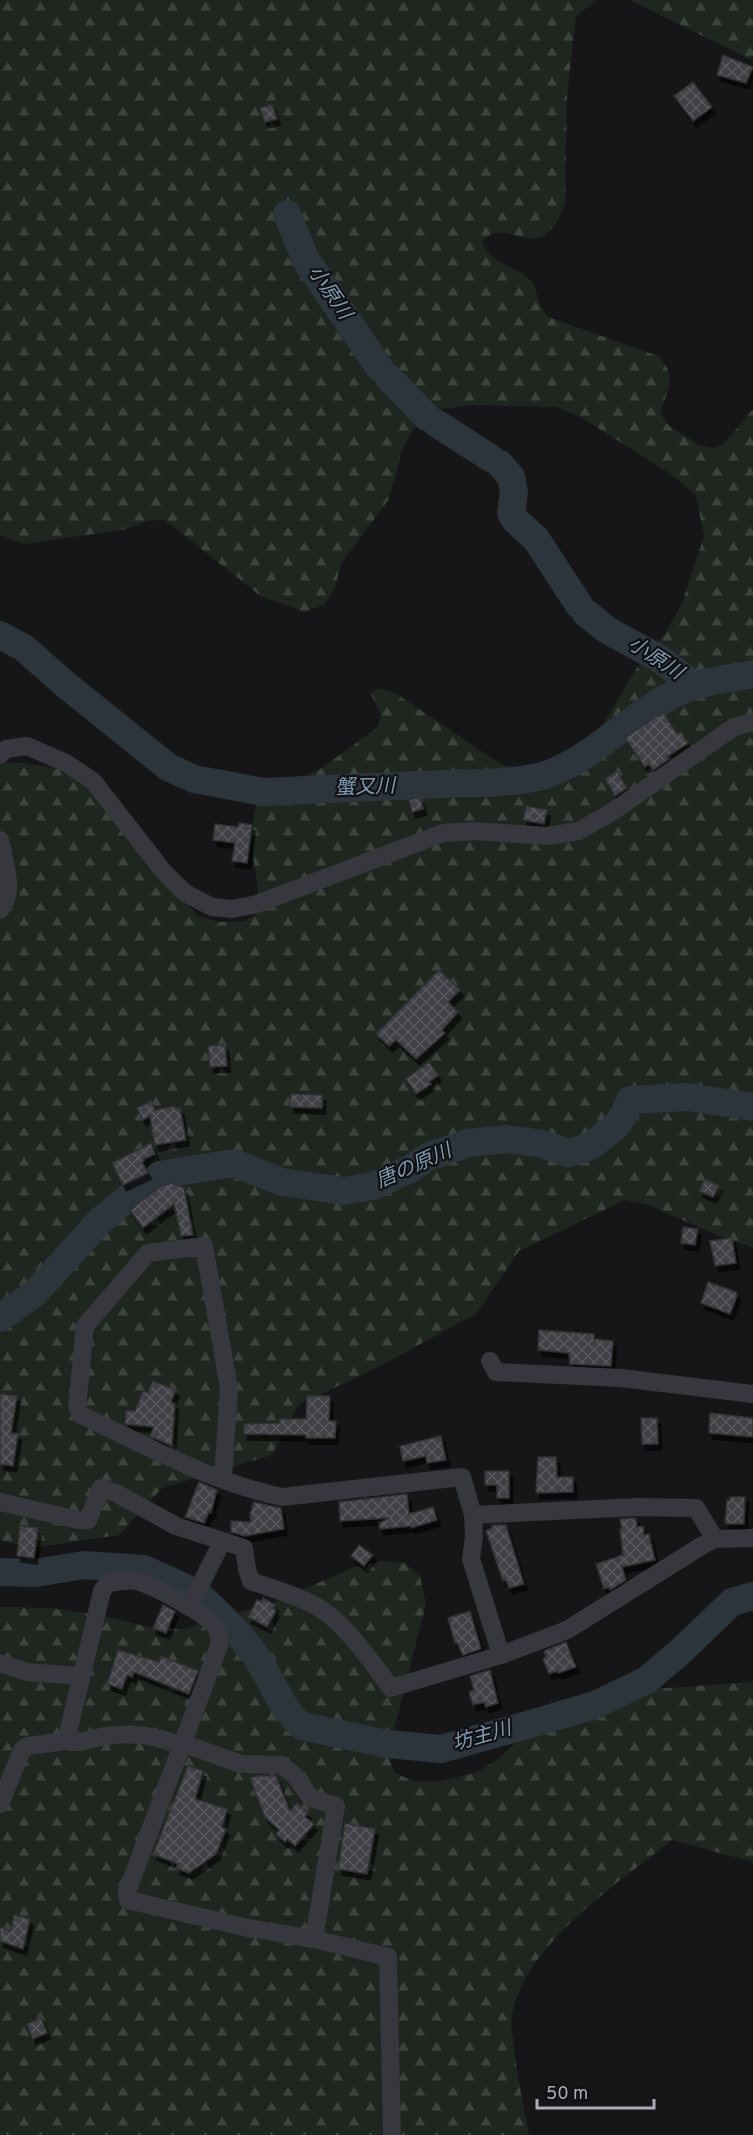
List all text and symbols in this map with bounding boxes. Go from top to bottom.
water label: 小原川 [301,261,358,327]
water label: 小原川 [623,632,689,687]
water label: 蟹又川 [335,774,397,802]
water label: 唐の原川 [372,1138,458,1195]
water label: 坊主川 [450,1716,516,1758]
scale bar [537,2072,654,2110]
text: 50 m [546,2083,588,2106]

